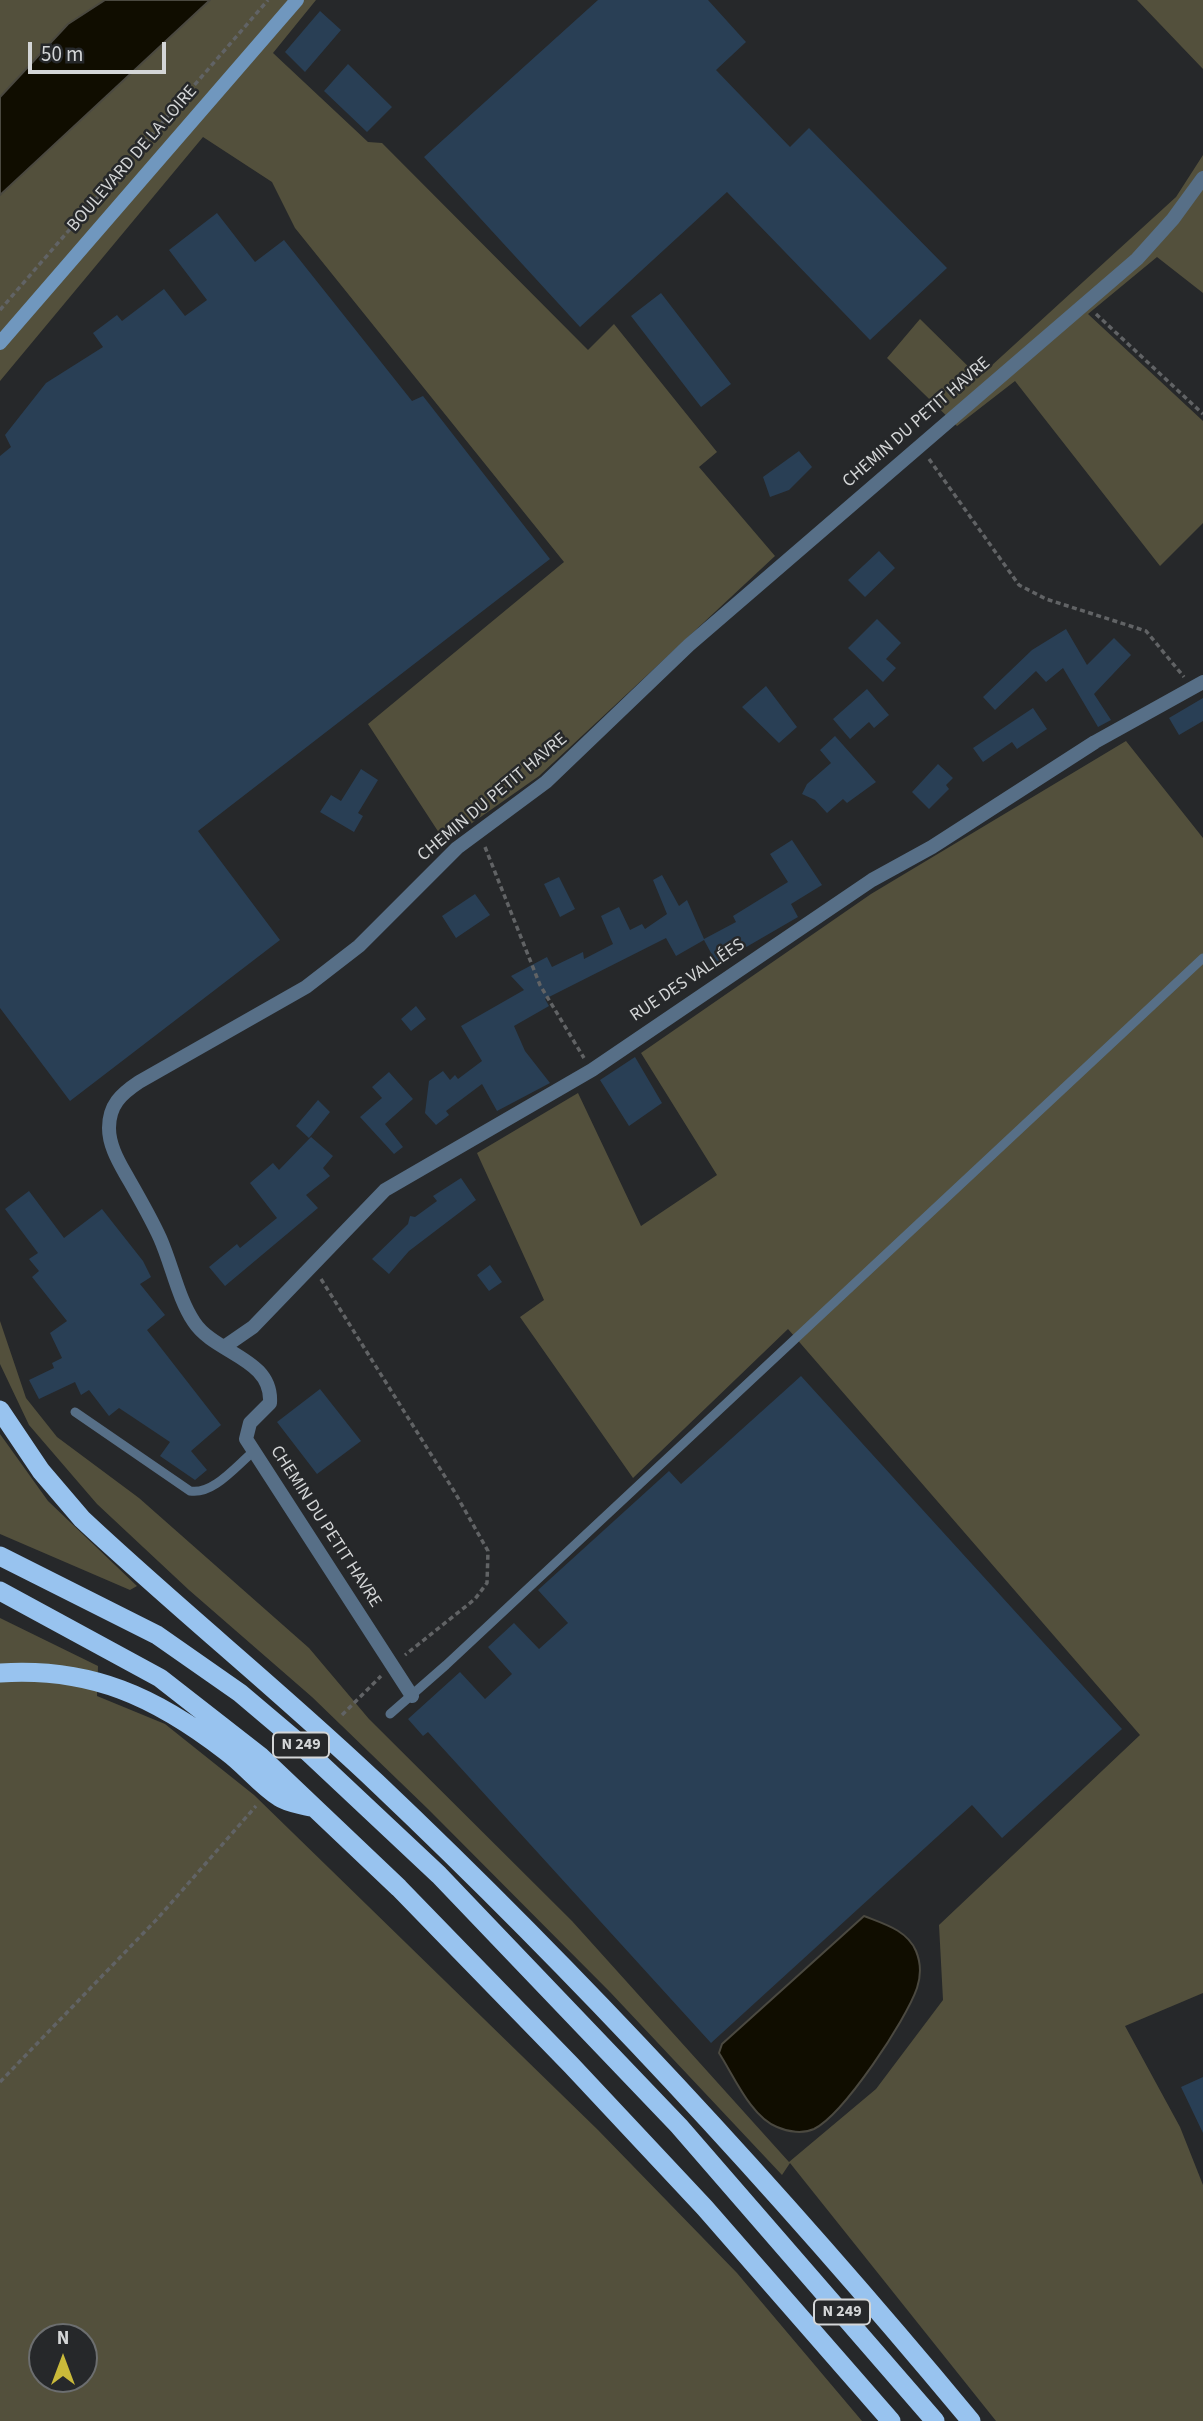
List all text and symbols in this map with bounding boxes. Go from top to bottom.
scale bar [32,28,170,72]
text: 50 m [41,39,83,69]
street label: BOULEVARD DE LA LOIRE [63,81,203,237]
street label: CHEMIN DU PETIT HAVRE [839,353,995,493]
street label: CHEMIN DU PETIT HAVRE [414,729,572,867]
street label: RUE DES VALLÉES [627,935,749,1027]
street label: CHEMIN DU PETIT HAVRE [265,1442,385,1612]
road number: N 249 [273,1732,329,1758]
road number: N 249 [814,2300,870,2324]
north arrow [28,2323,98,2393]
text: N [57,2325,69,2352]

